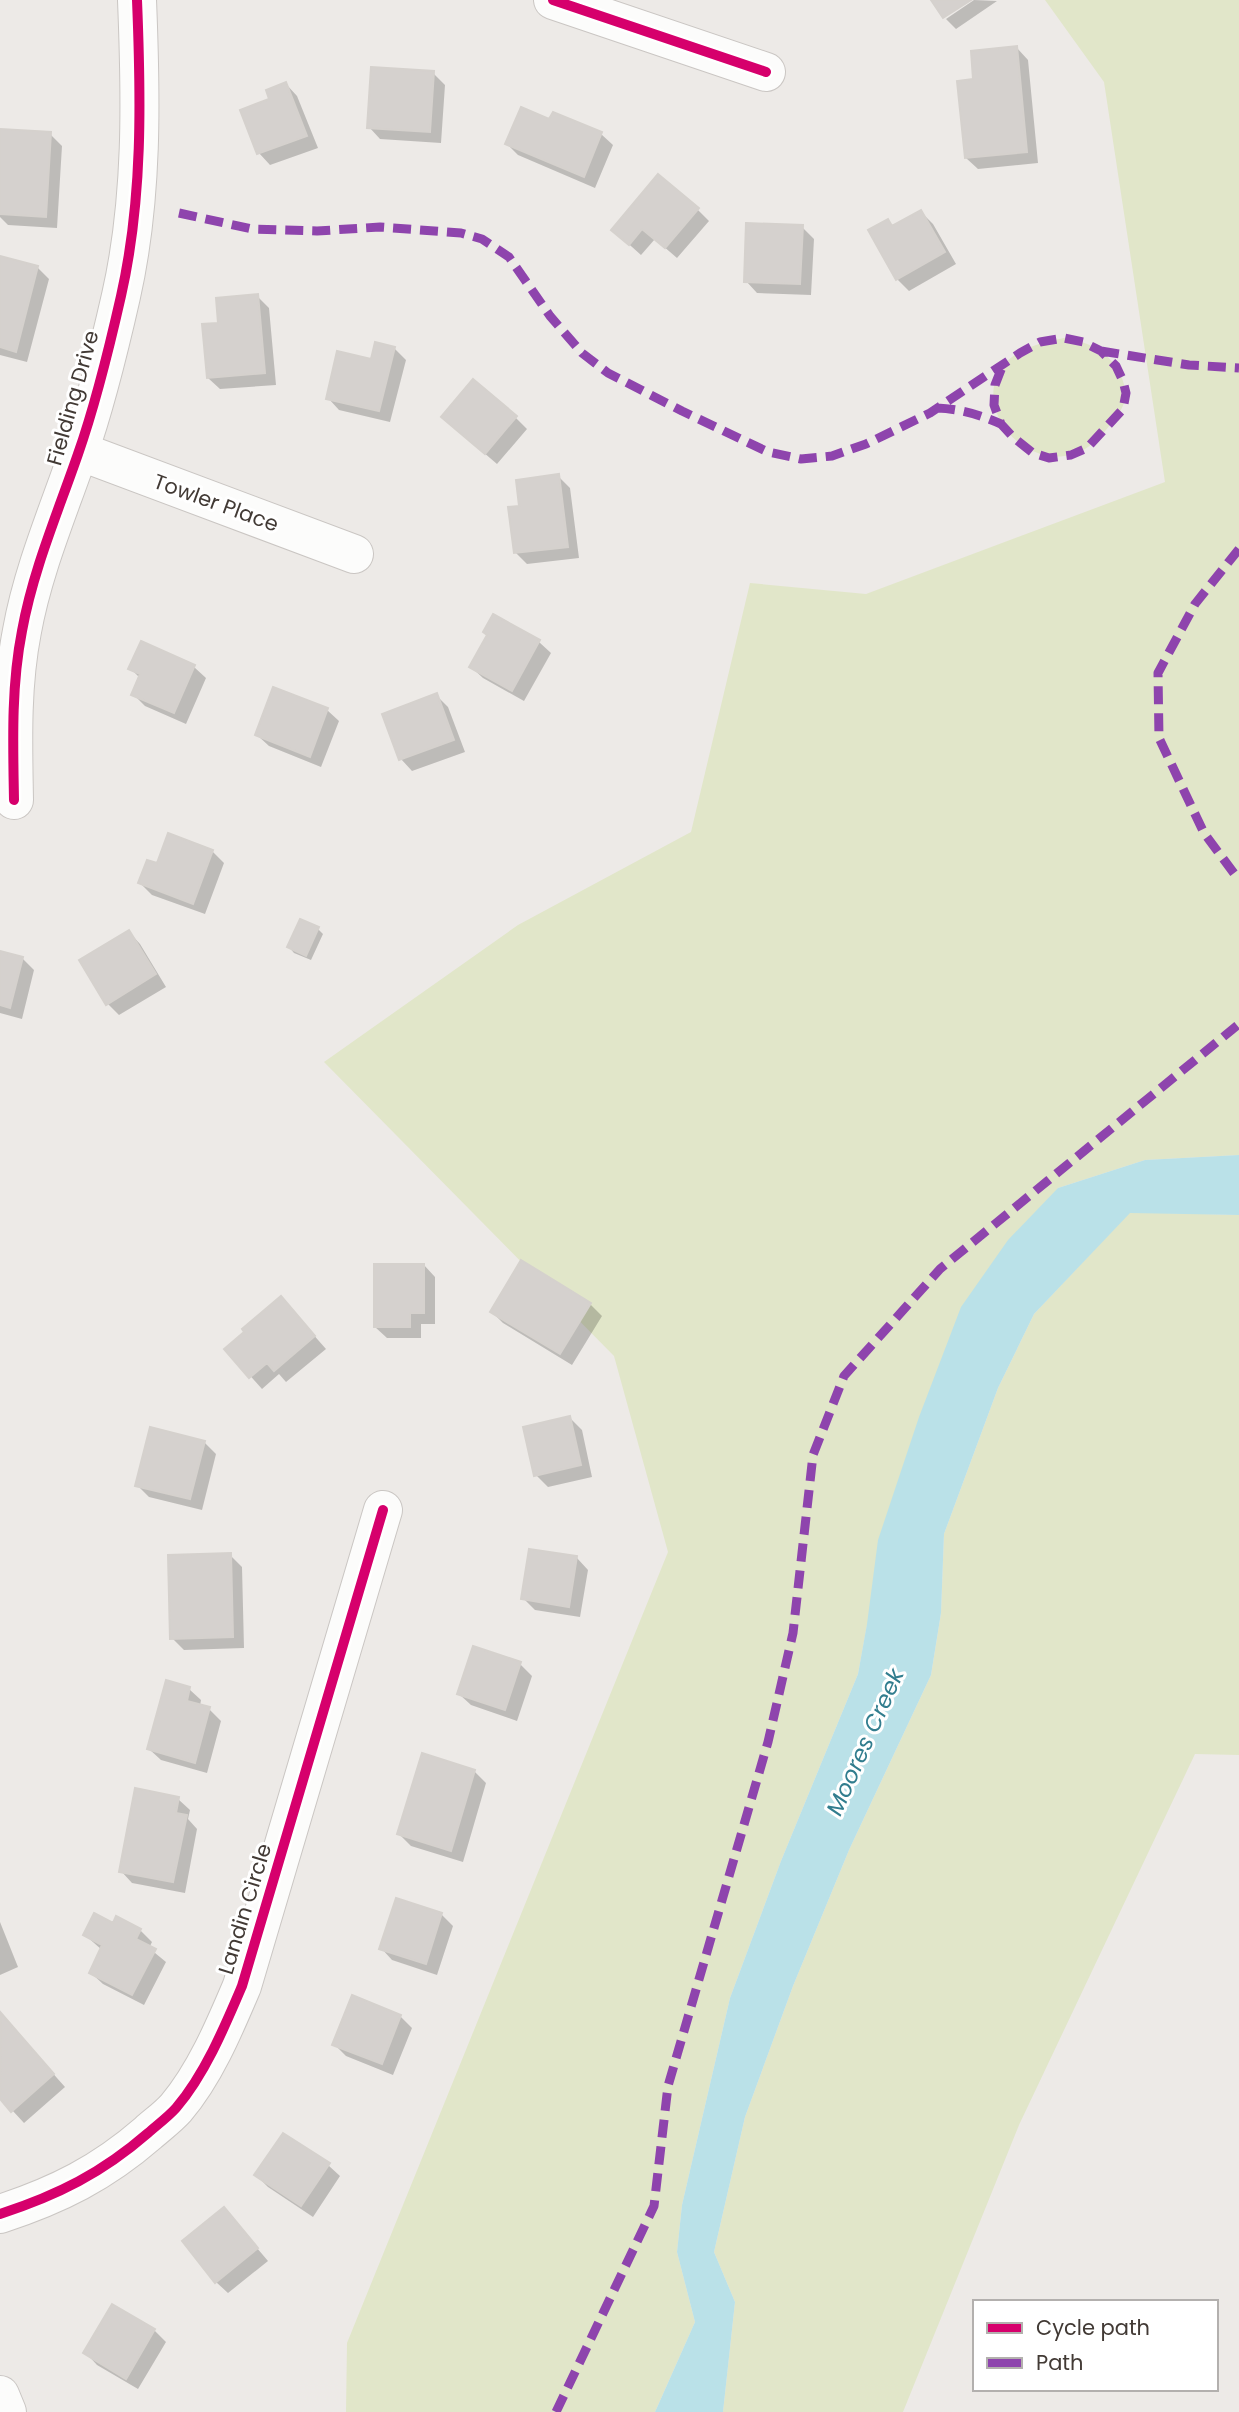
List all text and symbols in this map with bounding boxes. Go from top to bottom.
street label: Fielding Drive [39,327,106,469]
street label: Towler Place [150,467,283,539]
water label: Moores Creek [818,1662,912,1821]
street label: Landin Circle [211,1840,278,1978]
legend [973,2300,1218,2391]
text: Cycle path [1036,2313,1150,2342]
text: Path [1036,2348,1083,2377]

